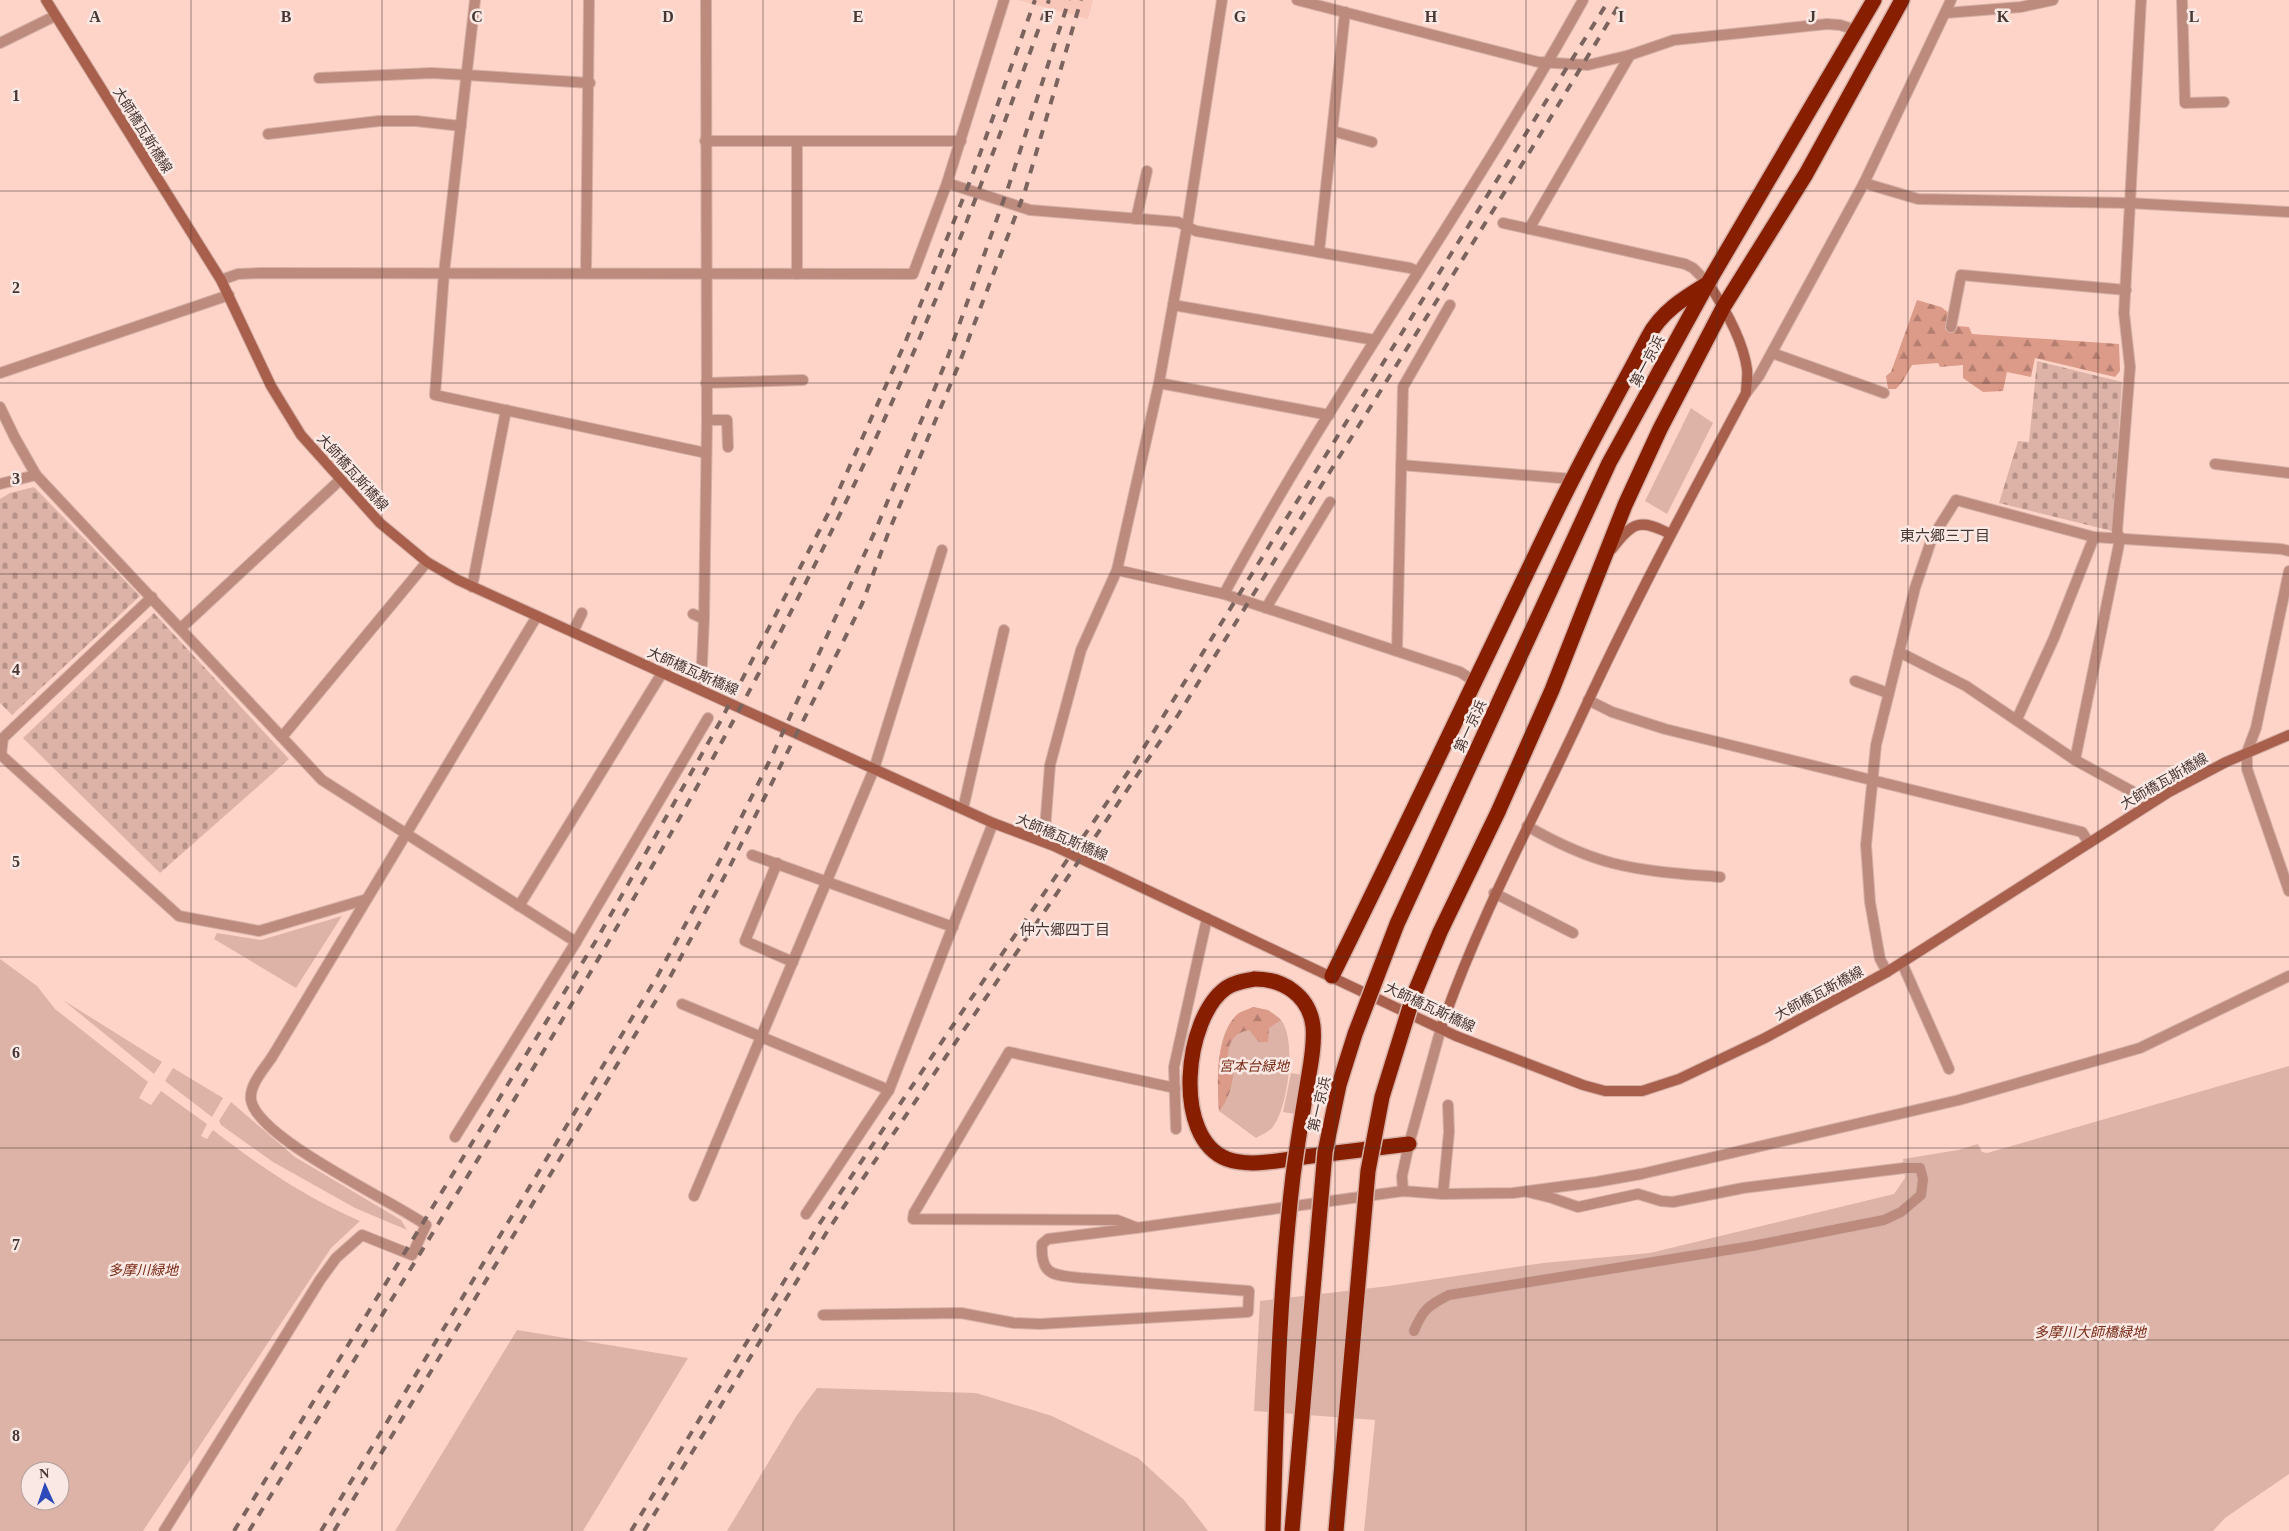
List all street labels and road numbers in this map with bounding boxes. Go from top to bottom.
street label: 大師橋瓦斯橋線 [110,85,175,176]
street label: 第一京浜 [1627,333,1667,389]
street label: 大師橋瓦斯橋線 [314,431,391,514]
street label: 大師橋瓦斯橋線 [645,645,741,698]
street label: 第一京浜 [1451,697,1489,755]
street label: 大師橋瓦斯橋線 [2118,750,2210,812]
street label: 大師橋瓦斯橋線 [1014,811,1110,864]
street label: 大師橋瓦斯橋線 [1772,964,1866,1023]
street label: 大師橋瓦斯橋線 [1382,980,1477,1035]
street label: 第一京浜 [1305,1075,1333,1133]

